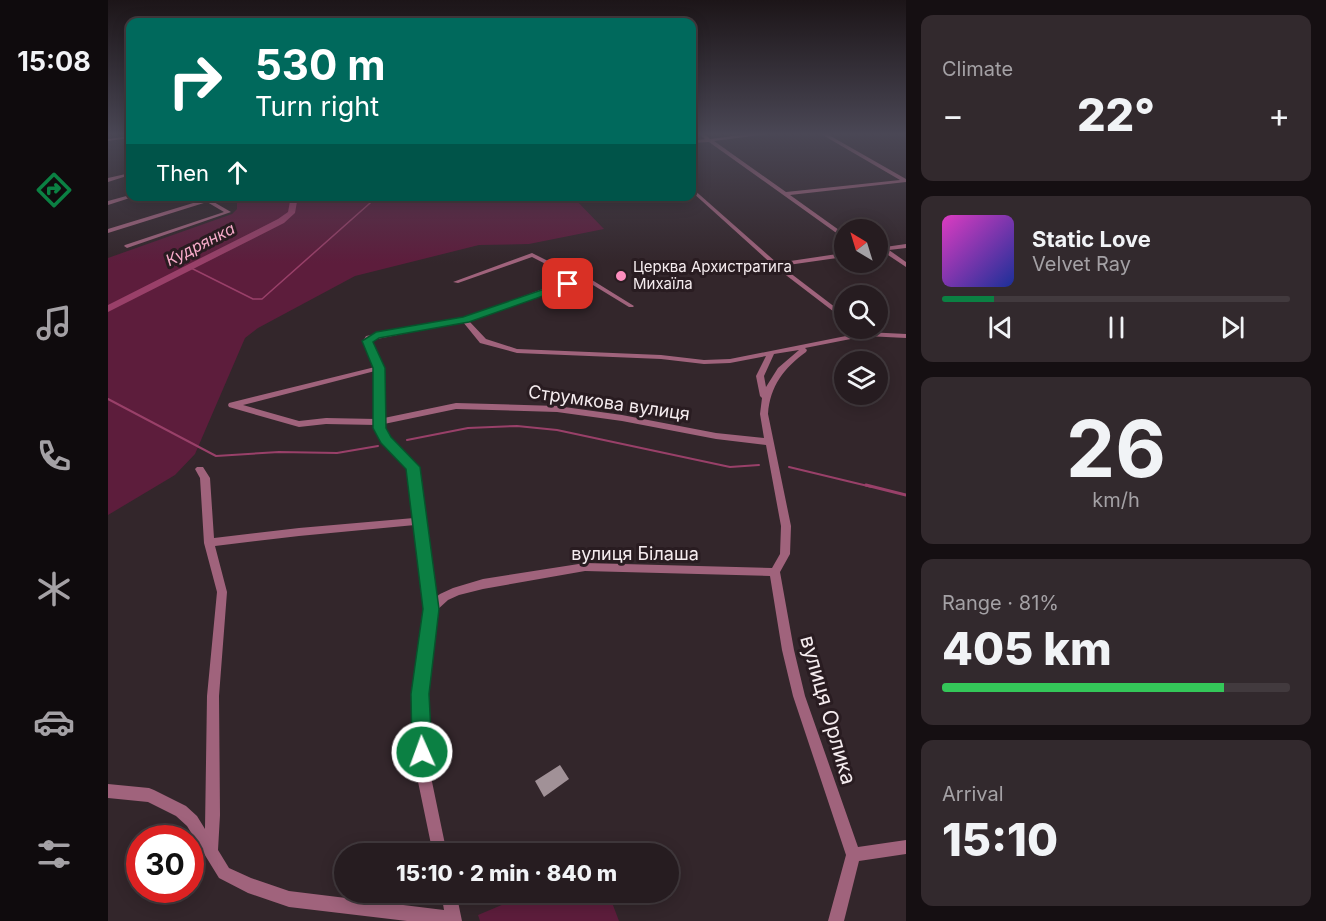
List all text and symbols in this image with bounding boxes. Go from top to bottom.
text: 530 m [255,39,386,90]
icon: right [156,42,234,120]
text: 15:08 [17,45,91,78]
text: Climate [942,57,1013,81]
text: 22° [1077,87,1155,142]
text: Turn right [255,90,379,123]
text: − [942,95,964,135]
text: + [1268,95,1290,135]
icon: ahead [221,156,254,189]
text: Then [156,160,209,186]
icon: directions [33,169,75,211]
water label: Кудрянка [162,218,238,270]
north arrow [834,219,888,273]
map controls [834,219,888,405]
text: Static Love [1032,226,1151,252]
text: Velvet Ray [1032,252,1131,276]
place label: Церква Архистратига Михаїла [633,257,792,293]
pin [542,258,593,309]
icon: arrive [551,267,584,300]
marker: Церква Архистратига Михаїла [614,269,628,283]
button: search [834,285,888,339]
icon: music [33,302,75,344]
icon: previous [984,311,1017,344]
icon: pause [1100,311,1133,344]
icon: next [1216,311,1249,344]
button: layers [834,351,888,405]
street label: Струмкова вулиця [527,381,691,424]
text: 26 [1066,401,1166,496]
icon: phone [33,435,75,477]
text: km/h [1092,488,1140,512]
street label: вулиця Білаша [571,543,699,564]
icon: climate [33,568,75,610]
text: Range · 81% [942,591,1059,615]
text: 405 km [942,621,1112,676]
street label: вулиця Орлика [795,632,862,787]
icon: car [33,701,75,743]
position arrow [390,720,454,784]
text: Arrival [942,782,1004,806]
text: 15:10 [942,812,1058,867]
speed limit sign: 30 [126,825,204,903]
icon: filters [33,833,75,875]
text: 15:10 · 2 min · 840 m [396,860,617,886]

